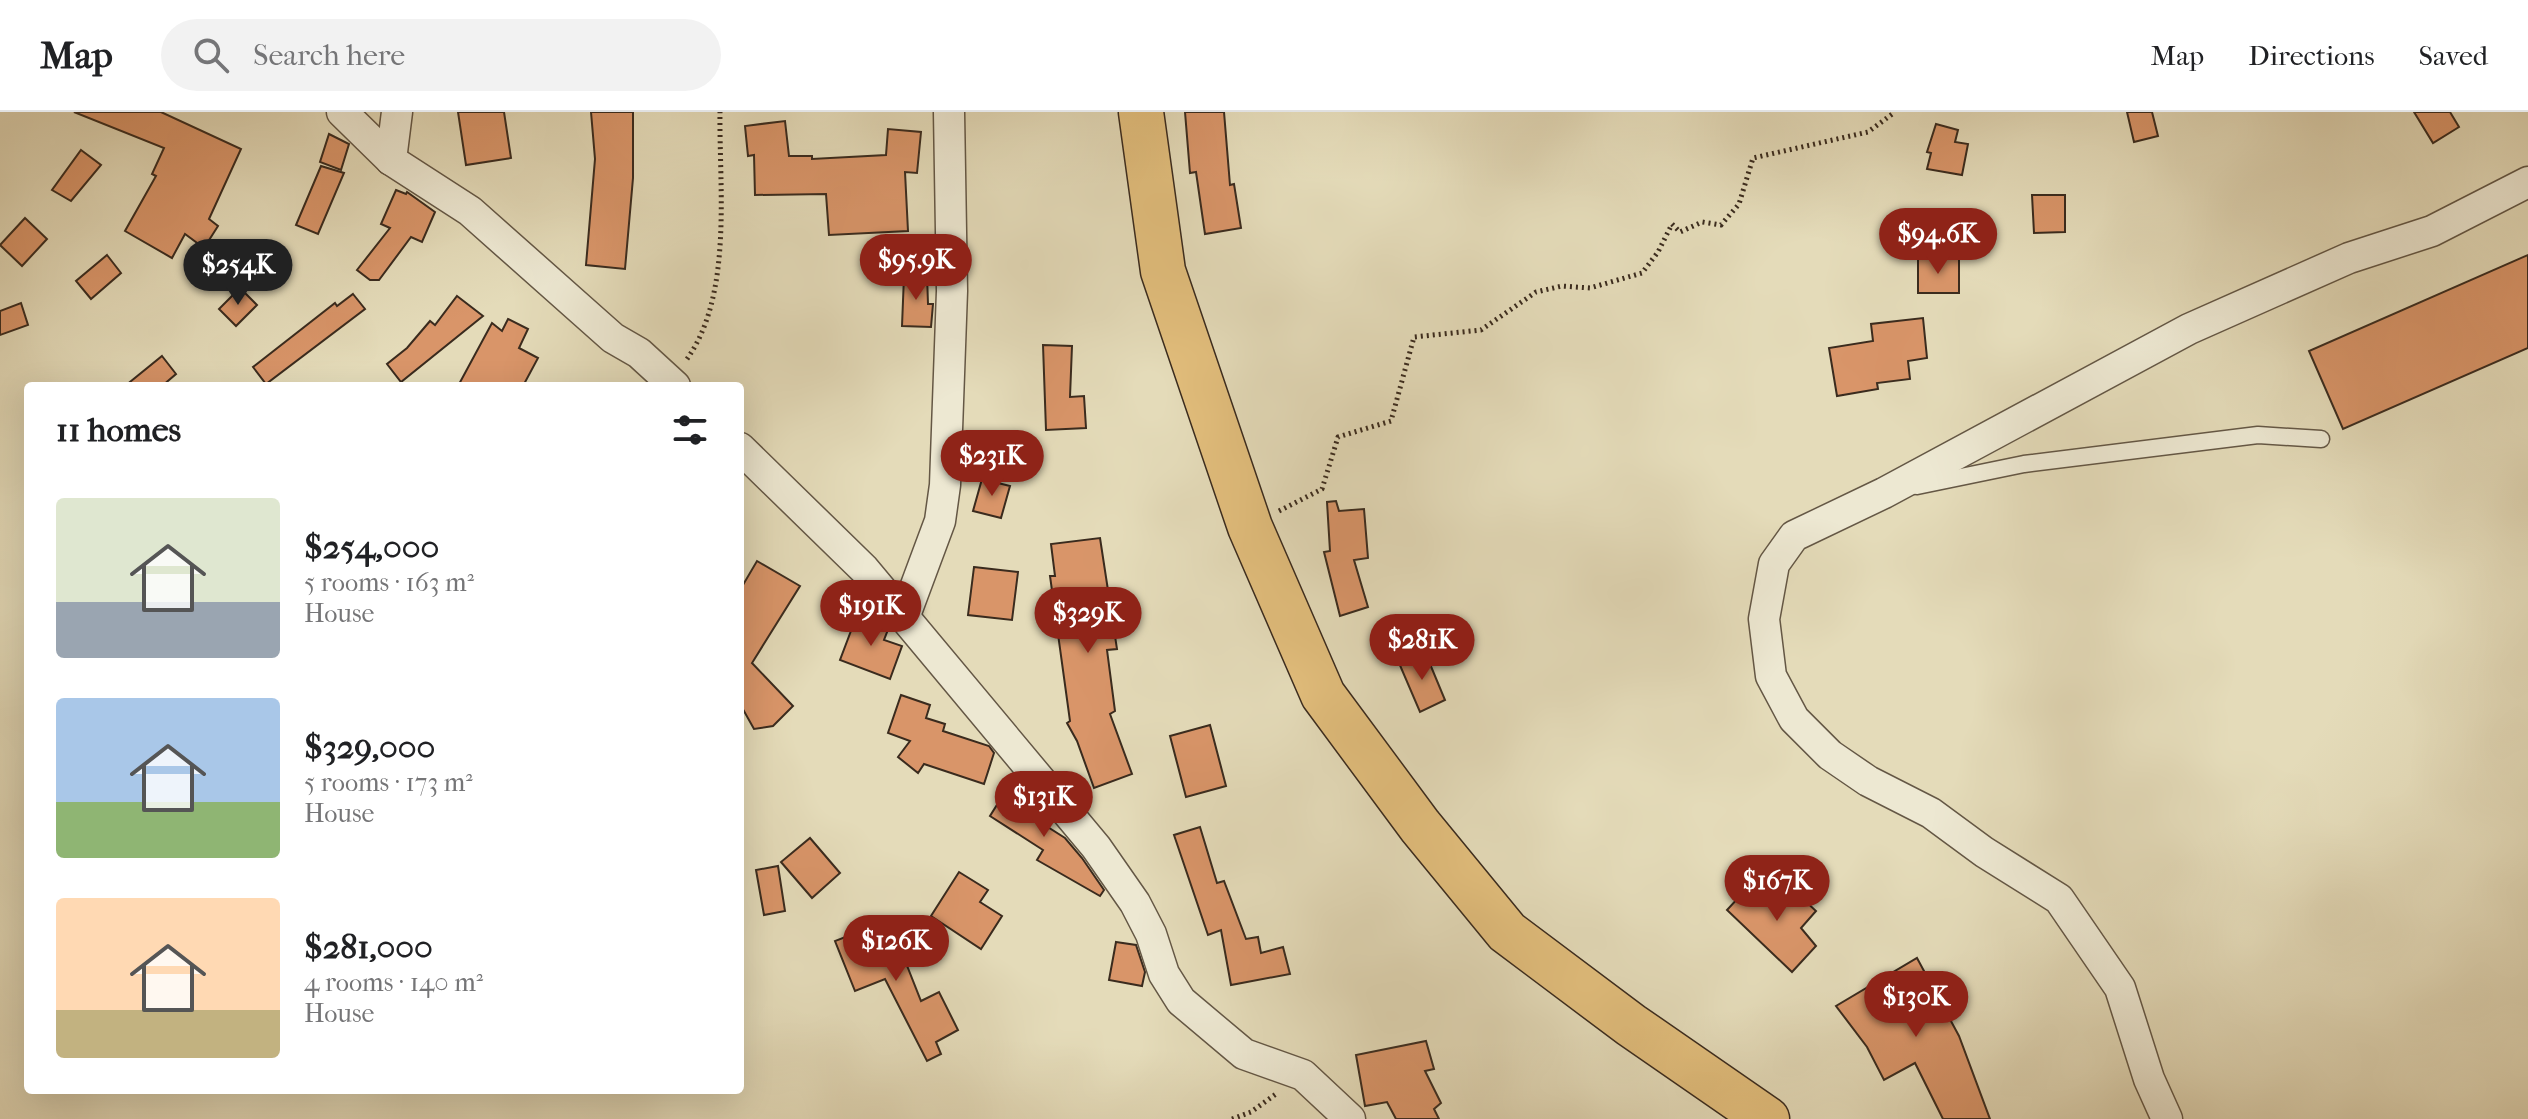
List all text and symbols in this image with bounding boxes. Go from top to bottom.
search box [161,19,721,91]
text: Map [40,33,113,78]
icon: search [189,33,233,77]
text: Search here [253,38,405,73]
text: Map [2151,39,2204,72]
text: Directions [2248,39,2375,72]
text: Saved [2419,39,2488,72]
pin: $94.6K [1873,208,2003,276]
text: $94.6K [1897,218,1979,249]
pin: $95.9K [851,234,981,302]
pin: $254K [182,239,294,307]
text: $95.9K [878,244,954,275]
text: $254K [201,249,275,280]
icon: filters [668,408,712,452]
text: 11 homes [56,410,181,450]
pin: $231K [936,430,1048,498]
text: $231K [959,440,1025,471]
text: $254,000 [304,527,439,567]
icon: home [120,530,216,626]
text: 5 rooms · 163 m² [304,567,474,598]
pin: $191K [815,580,927,648]
pin: $329K [1032,587,1144,655]
text: $191K [838,590,904,621]
text: $329K [1053,597,1123,628]
text: House [304,598,374,629]
pin: $281K [1366,614,1478,682]
text: $281K [1388,624,1456,655]
text: $329,000 [304,727,435,767]
icon: home [120,730,216,826]
text: 5 rooms · 173 m² [304,767,473,798]
pin: $131K [988,771,1100,839]
text: $131K [1013,781,1075,812]
text: House [304,798,374,829]
pin: $167K [1721,855,1833,923]
text: $167K [1743,865,1811,896]
pin: $126K [840,915,952,983]
text: $126K [861,925,931,956]
text: $281,000 [304,927,433,967]
icon: home [120,930,216,1026]
text: 4 rooms · 140 m² [304,967,483,998]
pin: $130K [1860,971,1972,1039]
text: $130K [1882,981,1950,1012]
text: House [304,998,374,1029]

